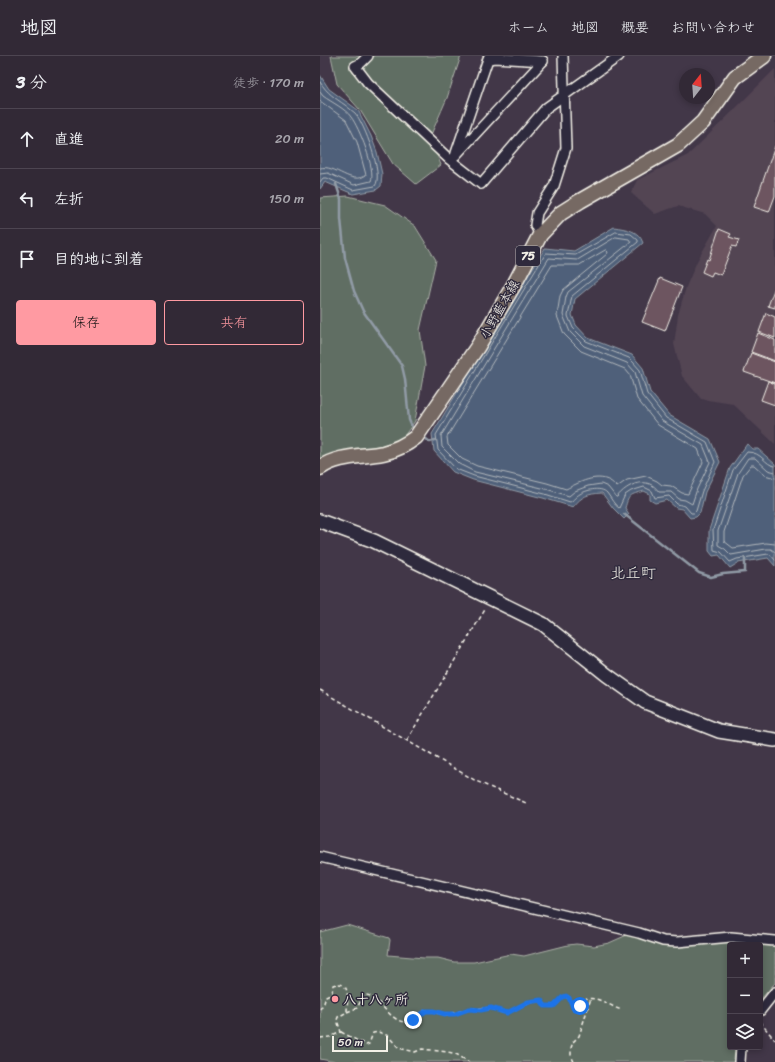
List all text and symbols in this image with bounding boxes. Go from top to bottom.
text: 地図 [20,11,58,44]
text: ホーム [508,15,549,40]
text: 地図 [571,15,599,40]
text: 概要 [621,15,649,40]
text: お問い合わせ [671,15,755,40]
text: 3 分 [16,67,47,97]
north arrow [679,68,715,104]
text: 徒歩 · 170 m [233,71,304,94]
text: 直進 [54,126,84,152]
text: 20 m [275,127,304,150]
icon: ahead [16,128,38,150]
text: 左折 [54,186,84,212]
text: 150 m [269,187,304,210]
icon: left [16,188,38,210]
text: 目的地に到着 [54,246,144,272]
road number: 75 [516,246,540,266]
icon: arrive [16,248,38,270]
street label: 小野藍本線 [473,274,526,343]
button: 保存 [16,300,156,345]
button: 共有 [164,300,304,345]
district label: 北丘町 [610,560,656,586]
map controls [727,942,763,1050]
button: + [727,942,763,978]
button: − [727,978,763,1014]
place label: 八十八ヶ所 [343,988,408,1011]
marker: 八十八ヶ所 [330,994,340,1004]
route start [571,997,589,1015]
route end [404,1011,422,1029]
button: layers [727,1014,763,1050]
text: 50 m [338,1033,363,1052]
scale bar [332,1034,388,1053]

